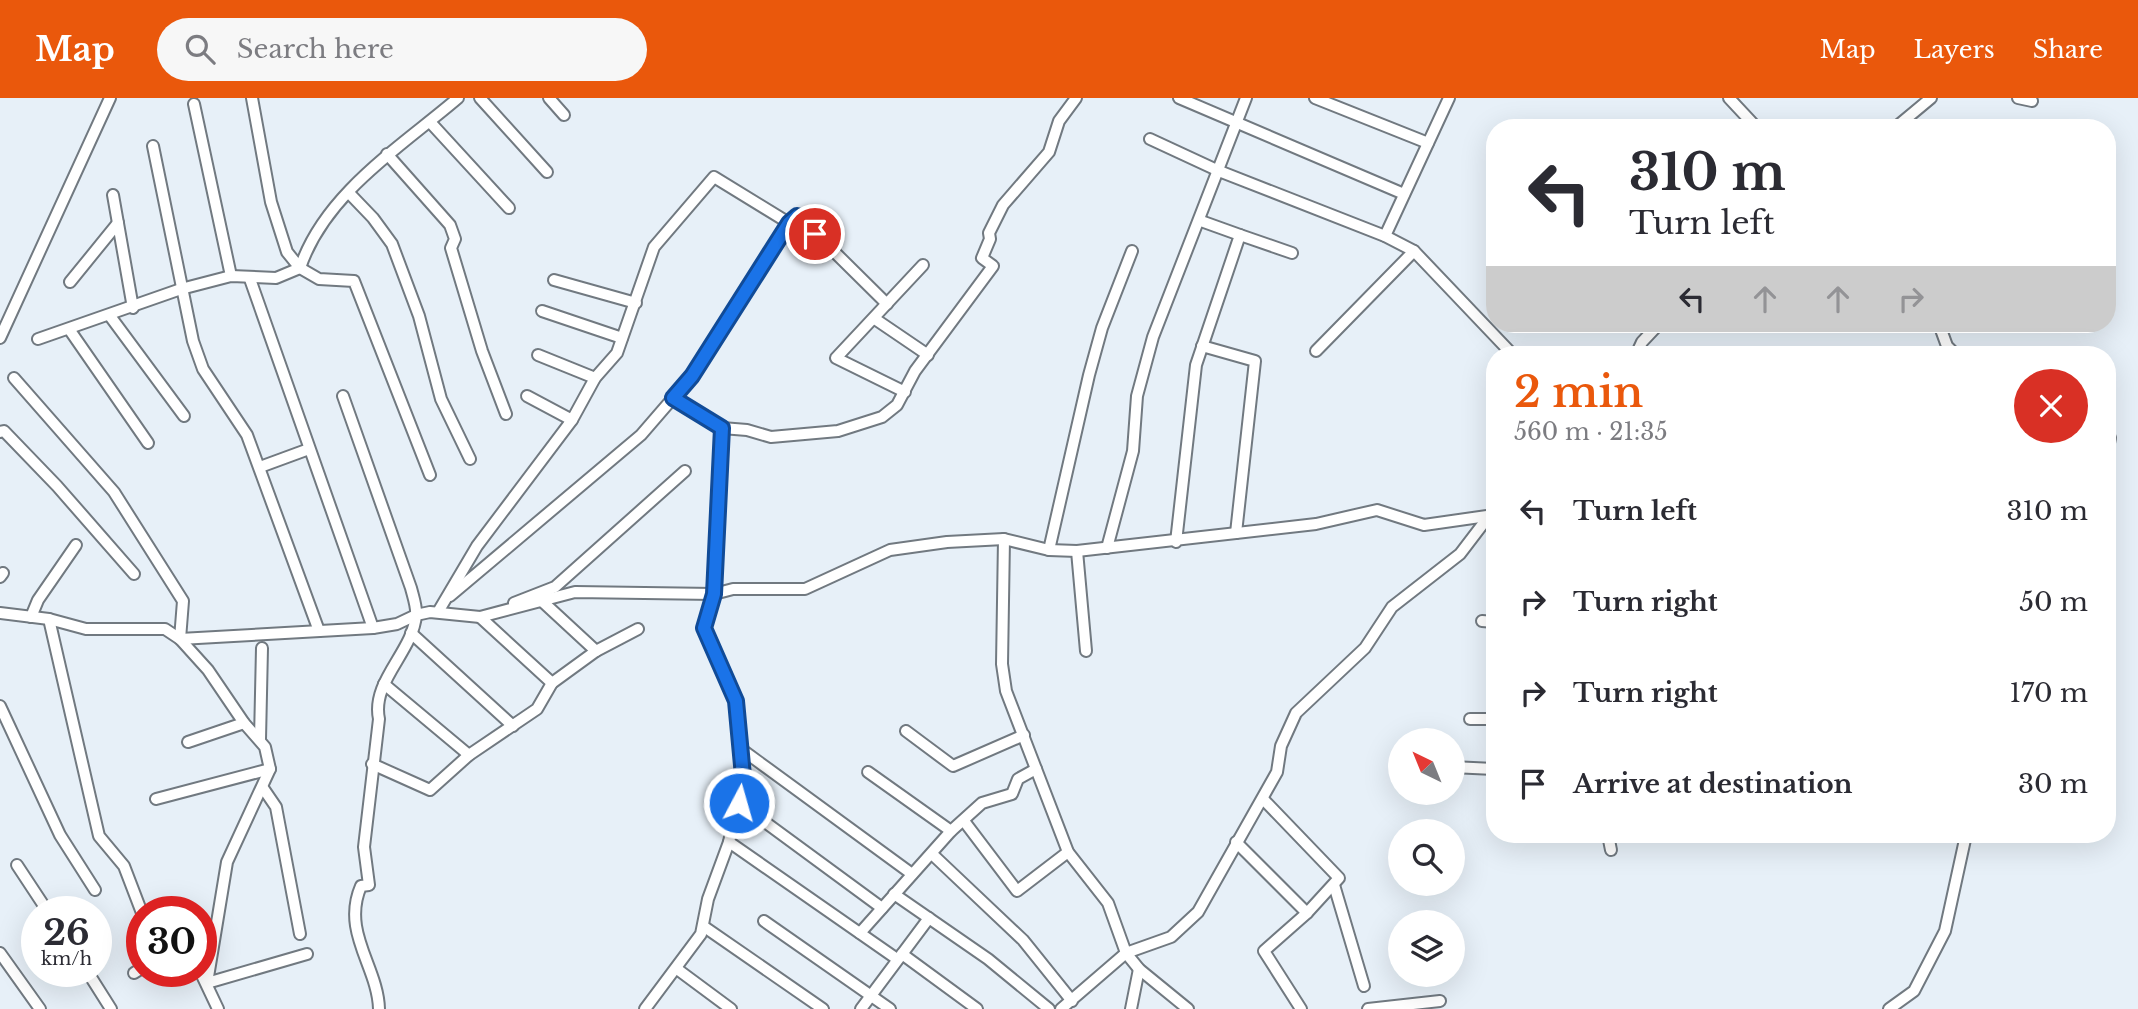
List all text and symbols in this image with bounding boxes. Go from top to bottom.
search box [157,18,647,81]
text: Map [35,29,115,70]
icon: search [181,30,219,68]
text: Search here [237,33,394,65]
text: Map [1820,35,1876,64]
text: Layers [1914,35,1995,64]
text: Share [2033,35,2103,64]
text: 310 m [1629,142,1786,203]
icon: left [1514,147,1605,238]
text: Turn left [1629,203,1775,243]
pin [785,204,845,264]
icon: arrive [796,215,834,253]
icon: left [1673,280,1711,318]
icon: ahead [1746,280,1784,318]
icon: ahead [1819,280,1857,318]
icon: right [1892,280,1930,318]
text: 2 min [1514,366,1643,418]
button: close [2014,369,2088,443]
text: 560 m · 21:35 [1514,418,1668,446]
icon: left [1514,492,1552,530]
text: Turn left [1573,495,1697,527]
text: 310 m [2006,495,2088,527]
icon: right [1514,583,1552,621]
text: Turn right [1573,586,1718,618]
text: 50 m [2019,586,2088,618]
icon: right [1514,674,1552,712]
text: Turn right [1573,677,1718,709]
text: 170 m [2009,677,2088,709]
north arrow [1388,728,1465,805]
map controls [1388,728,1465,987]
icon: arrive [1514,765,1552,803]
position arrow [702,766,776,840]
text: Arrive at destination [1573,768,1853,800]
text: 30 m [2018,768,2088,800]
button: search [1388,819,1465,896]
speed limit sign: 30 [126,896,217,987]
button: layers [1388,910,1465,987]
text: 26 [43,911,90,954]
text: km/h [41,948,92,970]

